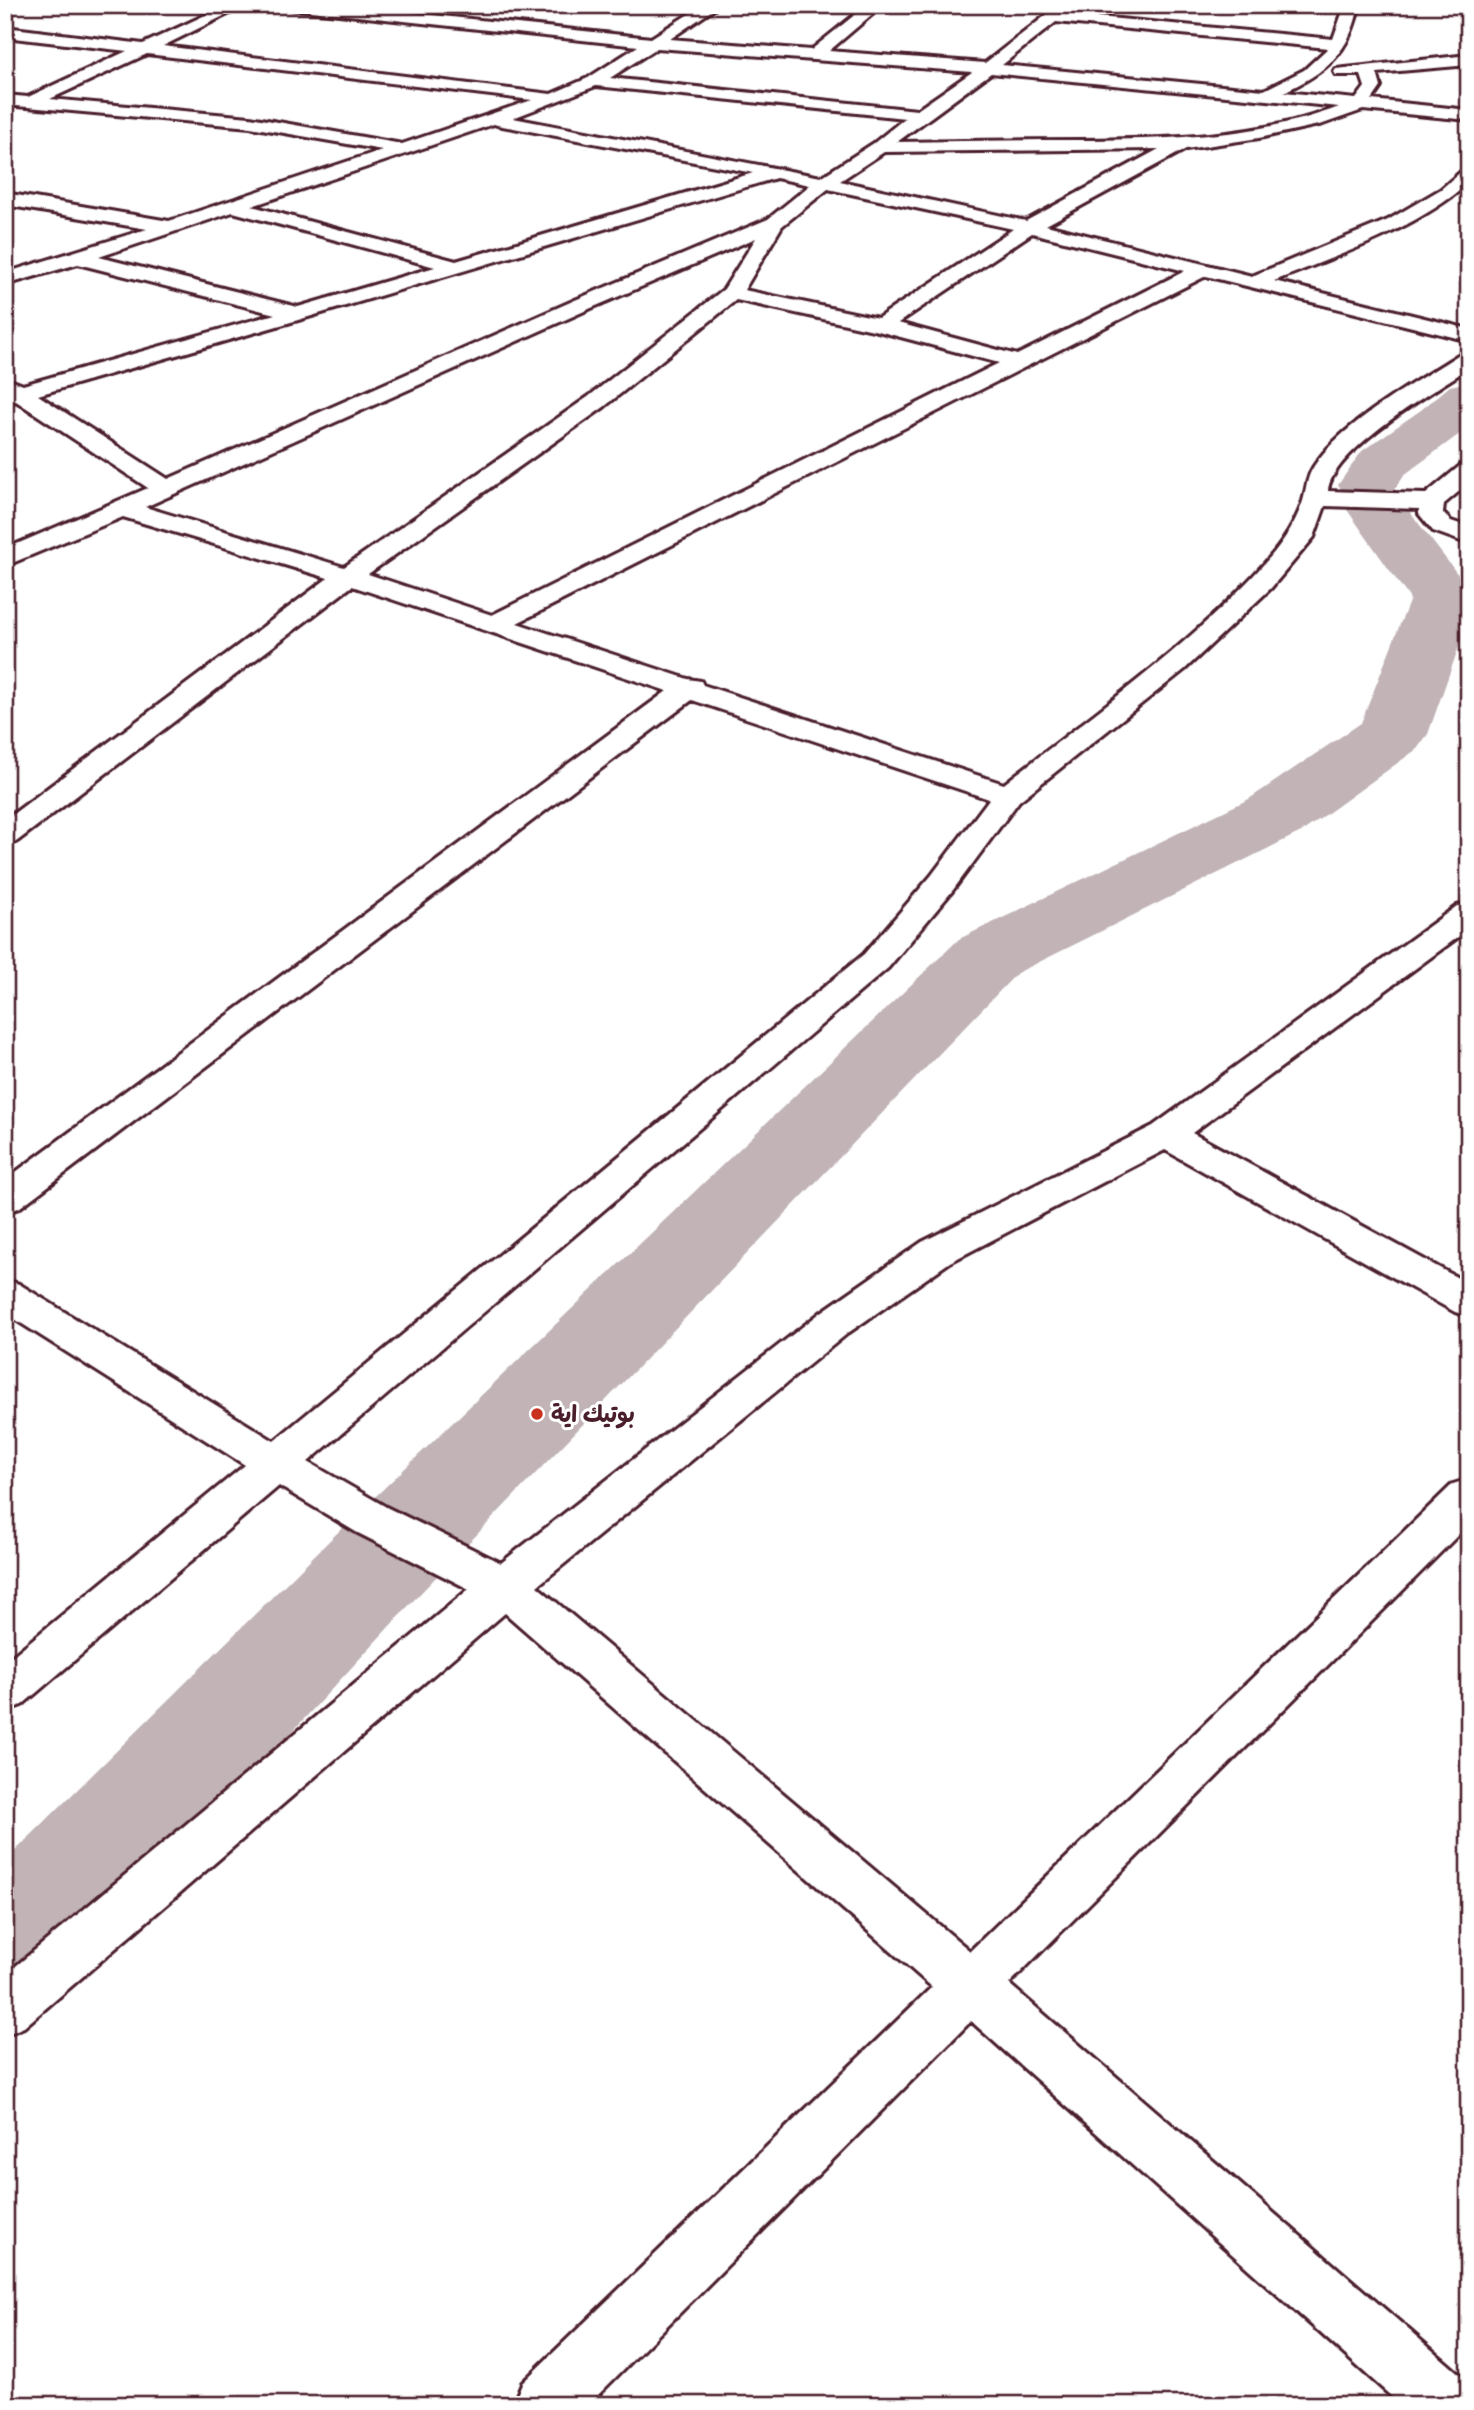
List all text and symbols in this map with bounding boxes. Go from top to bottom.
place label: بوتيك اية [551,1403,635,1431]
marker: بوتيك اية [529,1406,545,1422]

